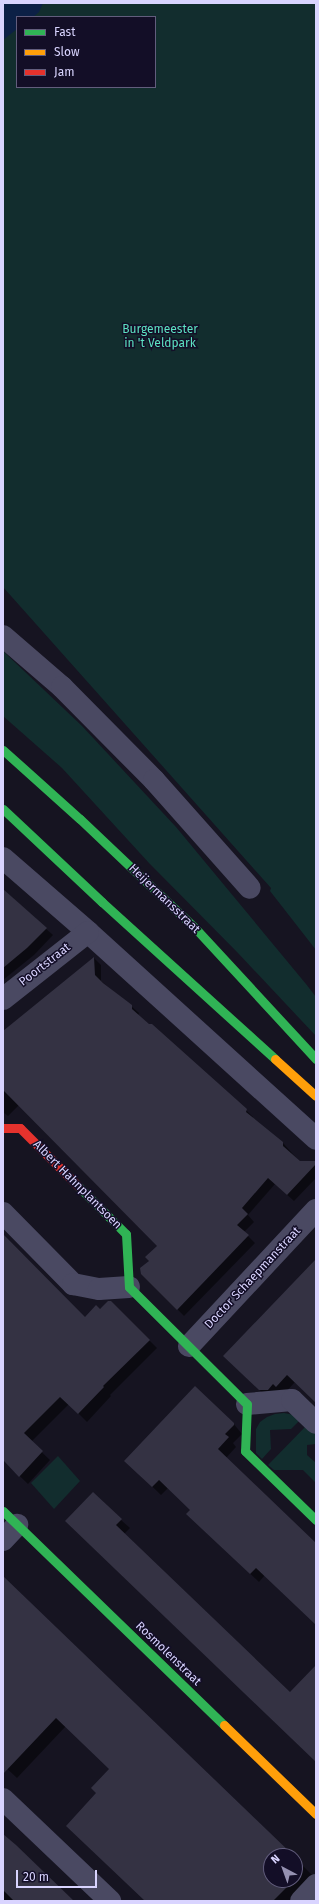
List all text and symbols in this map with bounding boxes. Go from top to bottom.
legend [16,16,156,88]
text: Fast [54,25,76,39]
text: Slow [54,45,80,59]
text: Jam [54,65,74,79]
park label: Burgemeester in 't Veldpark [122,323,198,351]
street label: Heijermansstraat [125,861,203,937]
street label: Poortstraat [17,941,73,989]
street label: Albert Hahnplantsoen [30,1138,124,1232]
street label: Doctor Schaepmanstraat [202,1224,304,1332]
street label: Rosmolenstraat [132,1619,204,1689]
north arrow [263,1848,303,1888]
text: N [268,1852,282,1867]
scale bar [18,1862,99,1888]
text: 20 m [23,1870,49,1884]

